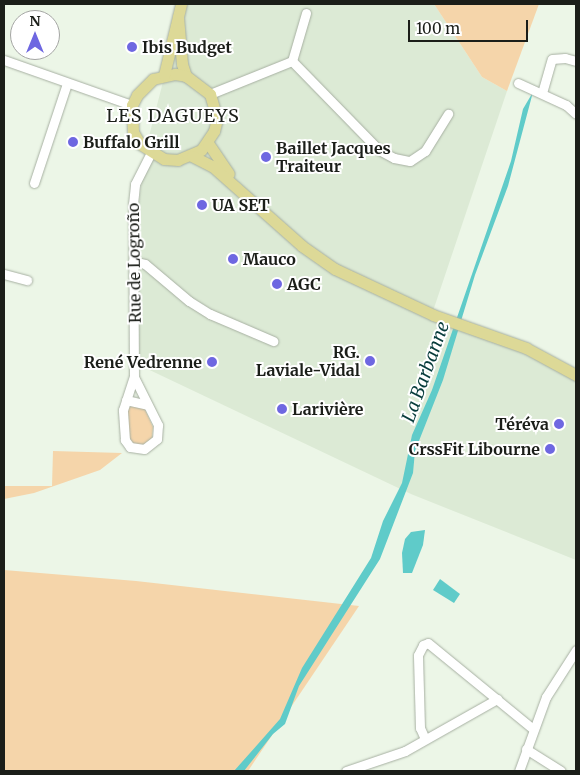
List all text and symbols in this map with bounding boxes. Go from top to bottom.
north arrow [10,10,60,60]
scale bar [410,10,530,42]
text: N [29,12,41,30]
text: 100 m [416,19,460,38]
place label: Ibis Budget [142,37,232,57]
marker: Ibis Budget [126,41,138,53]
district label: LES DAGUEYS [105,105,241,127]
place label: Buffalo Grill [83,132,179,152]
marker: Buffalo Grill [67,136,79,148]
place label: Baillet Jacques Traiteur [276,138,391,176]
marker: Baillet Jacques Traiteur [260,151,272,163]
place label: UA SET [212,195,270,215]
marker: UA SET [196,199,208,211]
street label: Rue de Logroño [123,203,145,323]
place label: Mauco [243,249,296,269]
marker: Mauco [227,253,239,265]
place label: AGC [287,274,321,294]
marker: AGC [271,278,283,290]
water label: La Barbanne [398,319,454,425]
place label: RG. Laviale-Vidal [256,342,360,380]
place label: René Vedrenne [84,352,202,372]
marker: RG. Laviale-Vidal [364,355,376,367]
marker: René Vedrenne [206,356,218,368]
place label: Larivière [292,399,364,419]
marker: Larivière [276,403,288,415]
place label: Téréva [495,414,549,434]
marker: Téréva [553,418,565,430]
place label: CrssFit Libourne [409,439,540,459]
marker: CrssFit Libourne [544,443,556,455]

